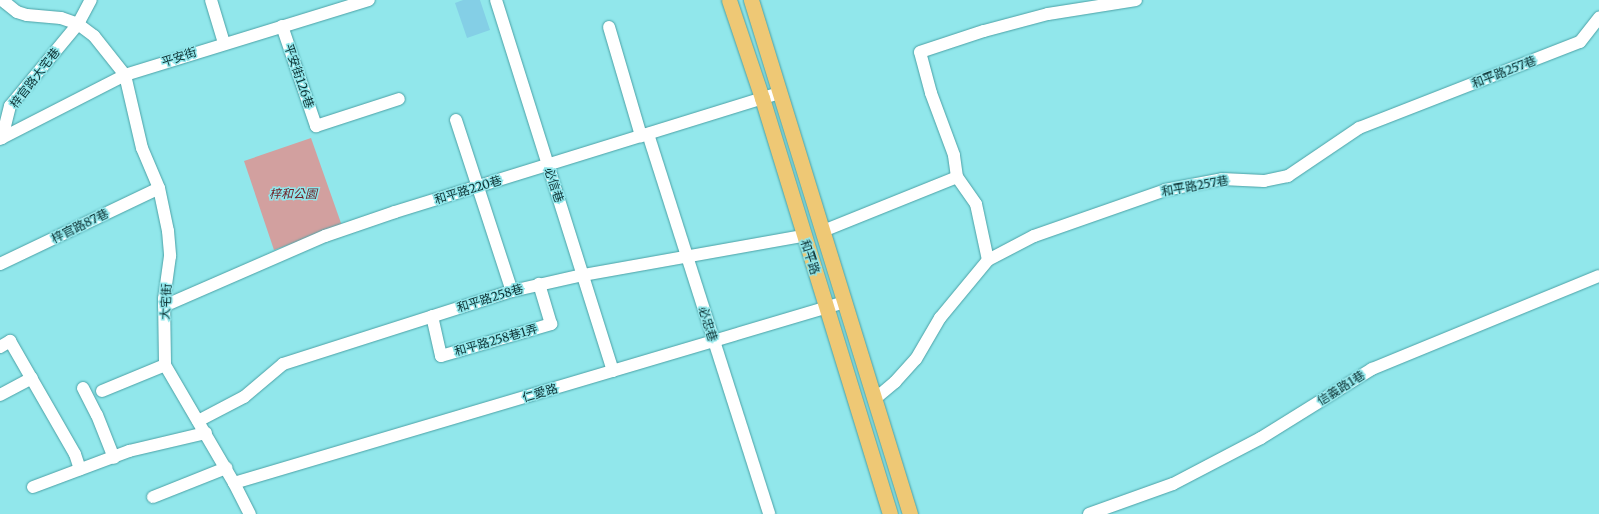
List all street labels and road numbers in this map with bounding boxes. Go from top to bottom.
street label: 平安街126巷 [281,42,317,110]
street label: 梓官路大宅巷 [7,45,63,111]
street label: 平安街 [160,45,198,69]
street label: 和平路257巷 [1470,53,1538,91]
street label: 必信巷 [542,166,566,204]
street label: 和平路220巷 [433,173,503,207]
street label: 和平路257巷 [1160,173,1230,199]
street label: 梓官路87巷 [49,206,111,246]
street label: 和平路 [798,238,822,276]
street label: 和平路258巷 [455,281,525,315]
street label: 大宅街 [158,284,174,320]
street label: 必忠巷 [696,305,720,343]
street label: 和平路258巷1弄 [453,321,539,359]
street label: 信義路1巷 [1315,368,1367,408]
street label: 仁愛路 [521,381,559,405]

